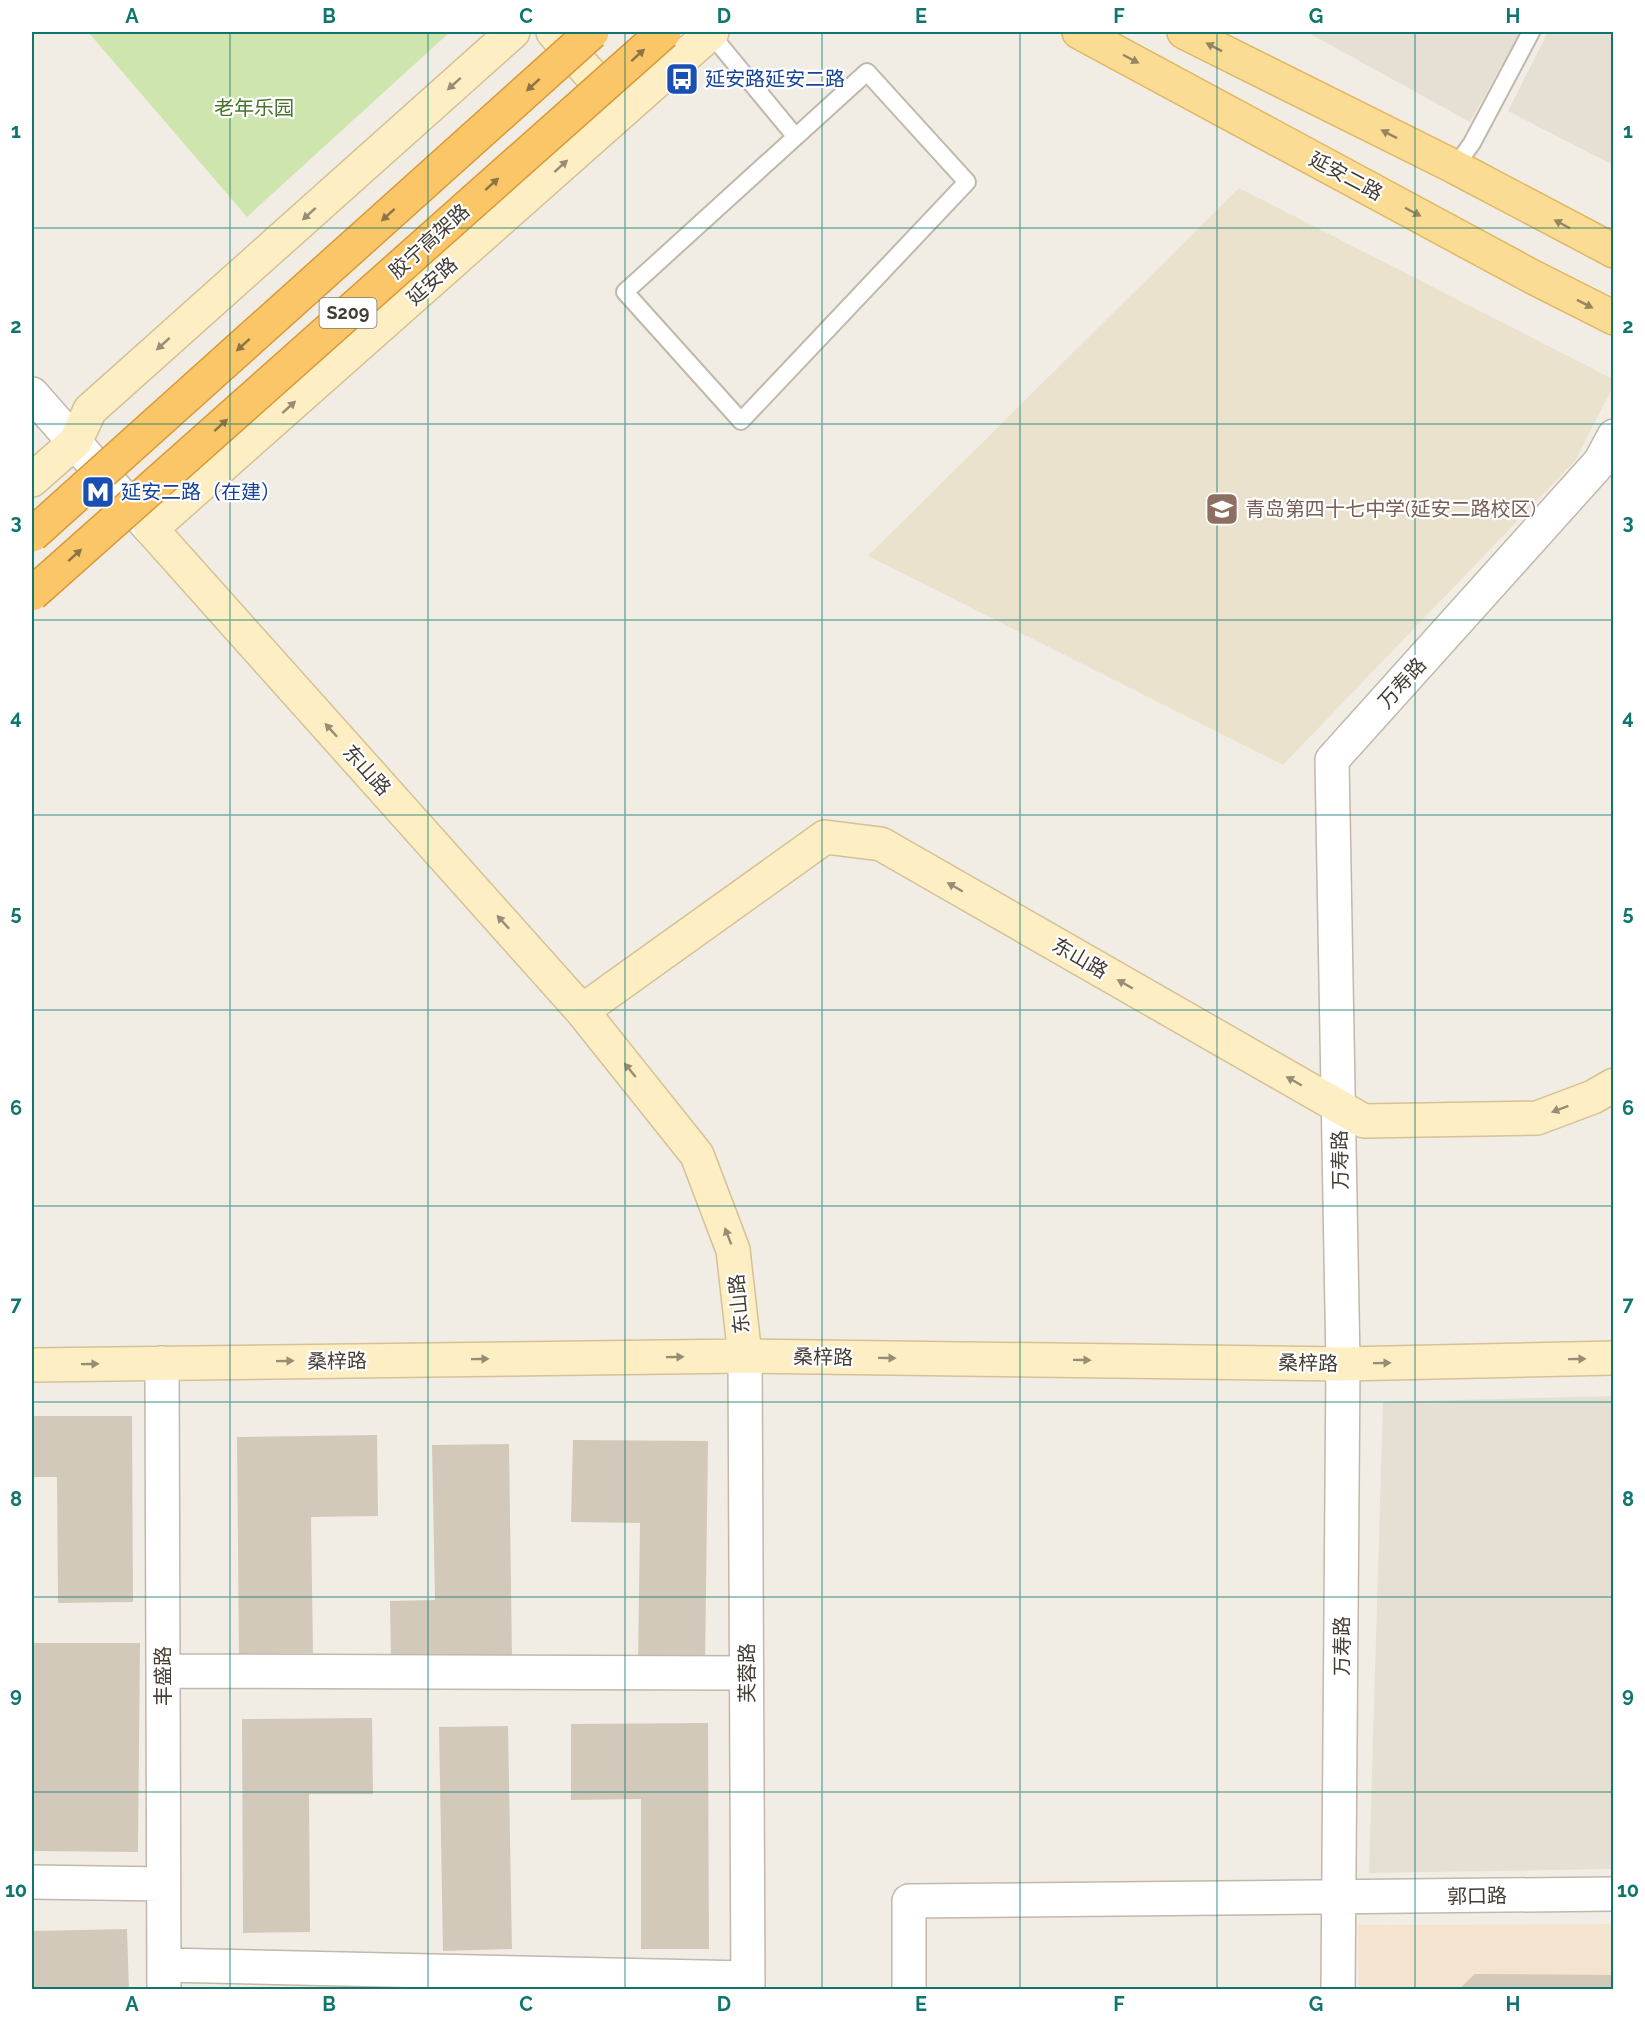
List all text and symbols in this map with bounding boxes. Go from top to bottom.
text: A [125,4,139,28]
text: B [322,4,336,28]
text: C [519,4,533,28]
text: D [717,4,731,28]
text: E [915,4,927,28]
text: F [1113,4,1125,28]
text: G [1309,4,1323,28]
text: H [1506,4,1520,28]
one-way arrow [1206,42,1223,51]
one-way arrow [630,49,645,62]
one-way arrow [1123,54,1140,64]
bus stop icon: 延安路延安二路 [664,61,700,97]
place label: 延安路延安二路 [705,67,845,91]
one-way arrow [447,77,462,90]
one-way arrow [526,78,541,91]
park label: 老年乐园 [214,96,294,120]
text: 1 [11,119,21,143]
text: 1 [1623,119,1633,143]
one-way arrow [1380,129,1397,138]
street label: 延安二路 [1305,147,1387,205]
one-way arrow [553,160,568,173]
one-way arrow [484,178,499,191]
street label: 胶宁高架路 [384,199,474,283]
one-way arrow [302,207,317,220]
one-way arrow [1405,207,1422,217]
one-way arrow [381,208,396,221]
one-way arrow [1553,219,1570,229]
street label: 延安路 [402,252,462,310]
road number: S209 [320,298,376,328]
one-way arrow [1577,299,1594,308]
text: 2 [10,314,22,338]
text: 2 [1622,314,1634,338]
one-way arrow [156,337,171,351]
one-way arrow [236,338,251,351]
one-way arrow [282,400,297,414]
one-way arrow [213,419,228,432]
metro station icon: 延安二路（在建） [80,474,116,510]
place label: 延安二路（在建） [121,480,281,504]
school or university icon: 青岛第四十七中学(延安二路校区) [1204,491,1240,527]
place label: 青岛第四十七中学(延安二路校区) [1245,497,1536,521]
text: 3 [10,510,22,534]
text: 3 [1622,510,1634,534]
one-way arrow [67,549,82,562]
street label: 万寿路 [1373,653,1431,713]
text: 4 [10,705,22,729]
text: 4 [1622,705,1634,729]
one-way arrow [325,723,338,738]
street label: 东山路 [338,740,396,800]
one-way arrow [947,882,964,892]
text: 5 [10,901,22,925]
text: 5 [1622,901,1634,925]
one-way arrow [496,915,510,930]
street label: 东山路 [1048,933,1112,983]
one-way arrow [1116,979,1133,989]
one-way arrow [624,1063,636,1078]
one-way arrow [1285,1076,1302,1086]
text: 6 [10,1096,22,1120]
text: 6 [1622,1096,1634,1120]
one-way arrow [1551,1105,1569,1115]
street label: 万寿路 [1327,1130,1353,1190]
one-way arrow [723,1227,732,1245]
street label: 东山路 [724,1273,754,1335]
text: 7 [10,1292,22,1316]
text: 7 [1622,1292,1634,1316]
street label: 桑梓路 [793,1344,853,1370]
street label: 桑梓路 [307,1348,367,1374]
street label: 桑梓路 [1278,1350,1338,1376]
one-way arrow [665,1352,684,1362]
one-way arrow [878,1353,897,1363]
one-way arrow [470,1354,489,1364]
one-way arrow [1568,1354,1587,1363]
one-way arrow [275,1356,294,1366]
one-way arrow [1073,1356,1092,1365]
one-way arrow [1373,1358,1392,1368]
one-way arrow [80,1359,99,1369]
text: 8 [10,1487,22,1511]
text: 8 [1622,1487,1634,1511]
street label: 万寿路 [1330,1616,1354,1676]
street label: 芙蓉路 [735,1643,759,1703]
street label: 丰盛路 [151,1646,175,1706]
text: 9 [10,1683,22,1707]
text: 9 [1622,1683,1634,1707]
text: 10 [5,1878,27,1902]
text: 10 [1617,1878,1639,1902]
street label: 郭口路 [1447,1883,1507,1909]
text: A [125,1992,139,2016]
text: B [322,1992,336,2016]
text: C [519,1992,533,2016]
text: D [717,1992,731,2016]
text: E [915,1992,927,2016]
text: F [1113,1992,1125,2016]
text: G [1309,1992,1323,2016]
text: H [1506,1992,1520,2016]

